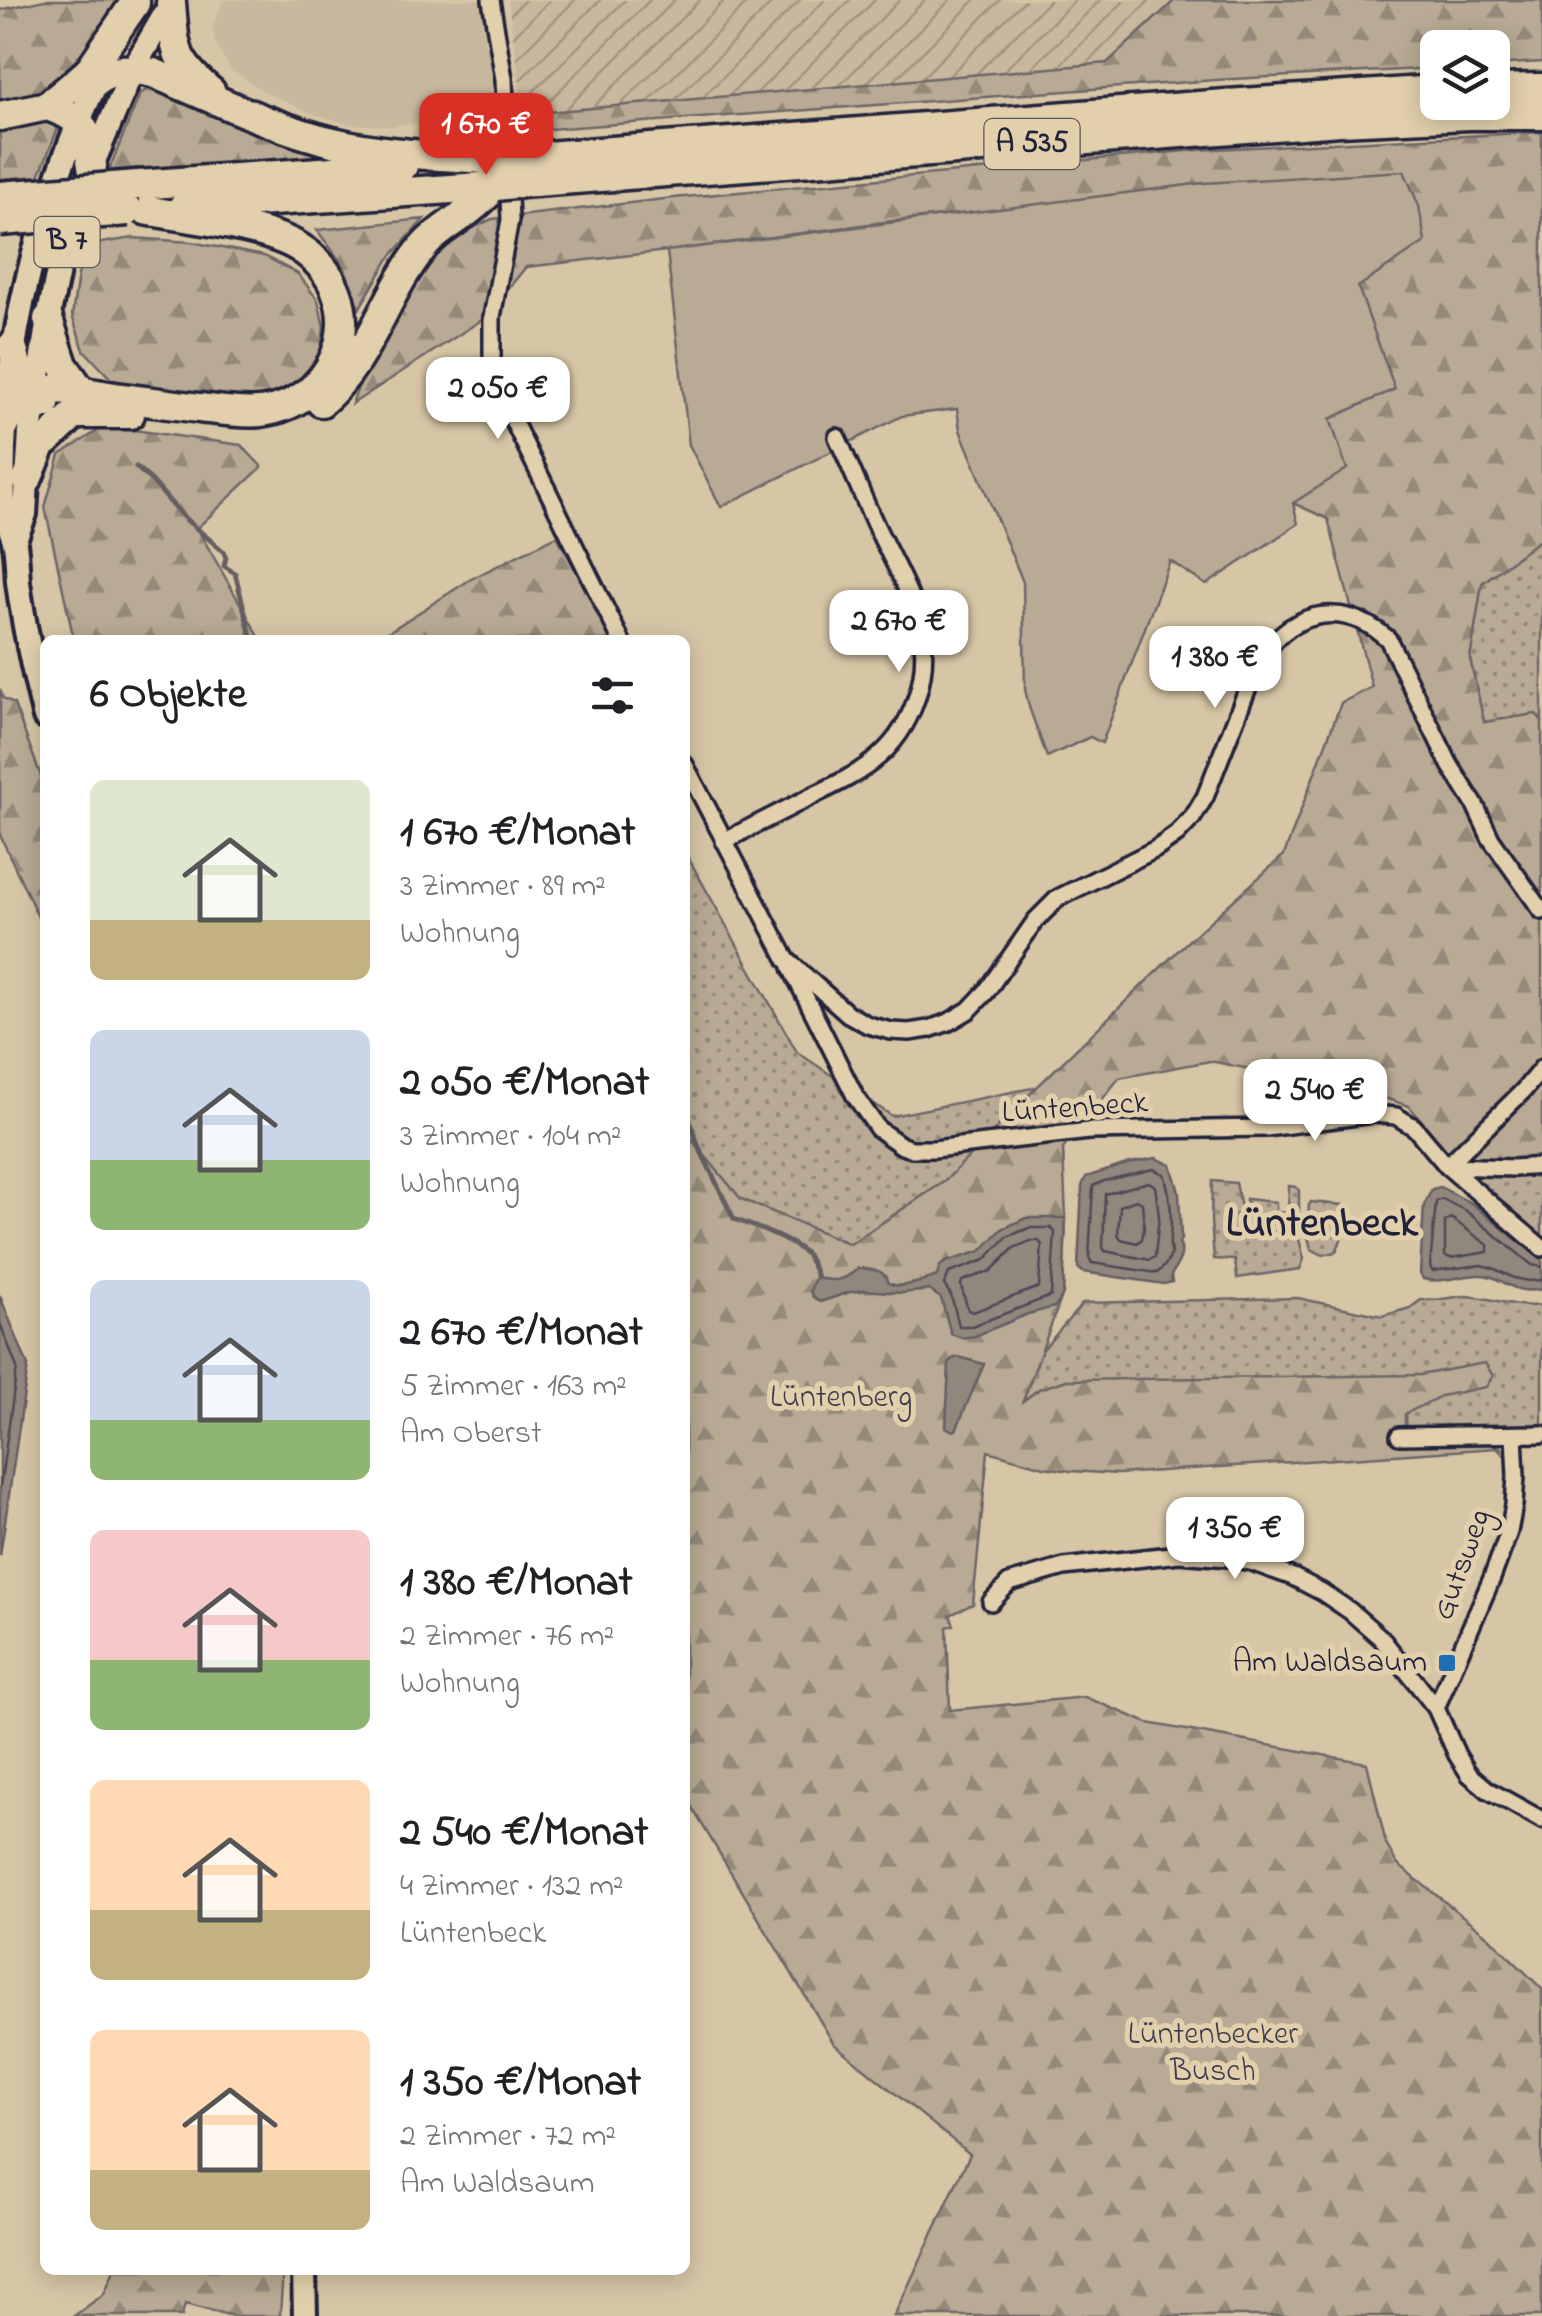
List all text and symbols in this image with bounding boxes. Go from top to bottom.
map controls [1420,30,1510,120]
button: layers [1420,30,1510,120]
pin: 1 670 € [394,93,578,178]
text: 1 670 € [441,102,531,149]
road number: A 535 [984,119,1080,169]
road number: B 7 [34,217,100,267]
pin: 2 050 € [406,357,590,442]
text: 2 050 € [448,366,548,413]
pin: 2 670 € [807,590,991,675]
text: 2 670 € [851,599,947,646]
pin: 1 380 € [1123,626,1307,711]
text: 1 380 € [1171,635,1259,682]
text: 6 Objekte [90,665,246,726]
icon: filters [585,668,640,723]
text: 1 670 €/Monat [400,803,635,864]
icon: home [170,820,290,940]
text: 3 Zimmer · 89 m² [400,864,606,911]
text: Wohnung [400,911,520,958]
text: 2 050 €/Monat [400,1053,649,1114]
pin: 2 540 € [1223,1059,1407,1144]
text: 2 540 € [1265,1068,1365,1115]
icon: home [170,1070,290,1190]
street label: Lüntenbeck [1000,1080,1151,1138]
text: 3 Zimmer · 104 m² [400,1114,621,1161]
text: Wohnung [400,1161,520,1208]
district label: Lüntenbeck [1226,1194,1420,1255]
text: 2 670 €/Monat [400,1303,643,1364]
icon: home [170,1320,290,1440]
text: 5 Zimmer · 163 m² [400,1364,627,1411]
park label: Lüntenberg [770,1375,912,1422]
text: Am Oberst [400,1411,542,1458]
pin: 1 350 € [1143,1497,1327,1582]
street label: Gutsweg [1421,1503,1505,1627]
text: 1 350 € [1188,1506,1282,1553]
text: 1 380 €/Monat [400,1553,633,1614]
icon: home [170,1570,290,1690]
text: 2 Zimmer · 76 m² [400,1614,614,1661]
place label: Am Waldsaum [1232,1640,1427,1687]
marker: Am Waldsaum [1436,1652,1458,1674]
text: Wohnung [400,1661,520,1708]
text: 2 540 €/Monat [400,1803,648,1864]
icon: home [170,1820,290,1940]
text: 4 Zimmer · 132 m² [400,1864,624,1911]
text: Lüntenbeck [400,1911,546,1958]
park label: Lüntenbecker Busch [1128,2012,1298,2096]
text: 1 350 €/Monat [400,2053,641,2114]
icon: home [170,2070,290,2190]
text: 2 Zimmer · 72 m² [400,2114,616,2161]
text: Am Waldsaum [400,2161,595,2208]

